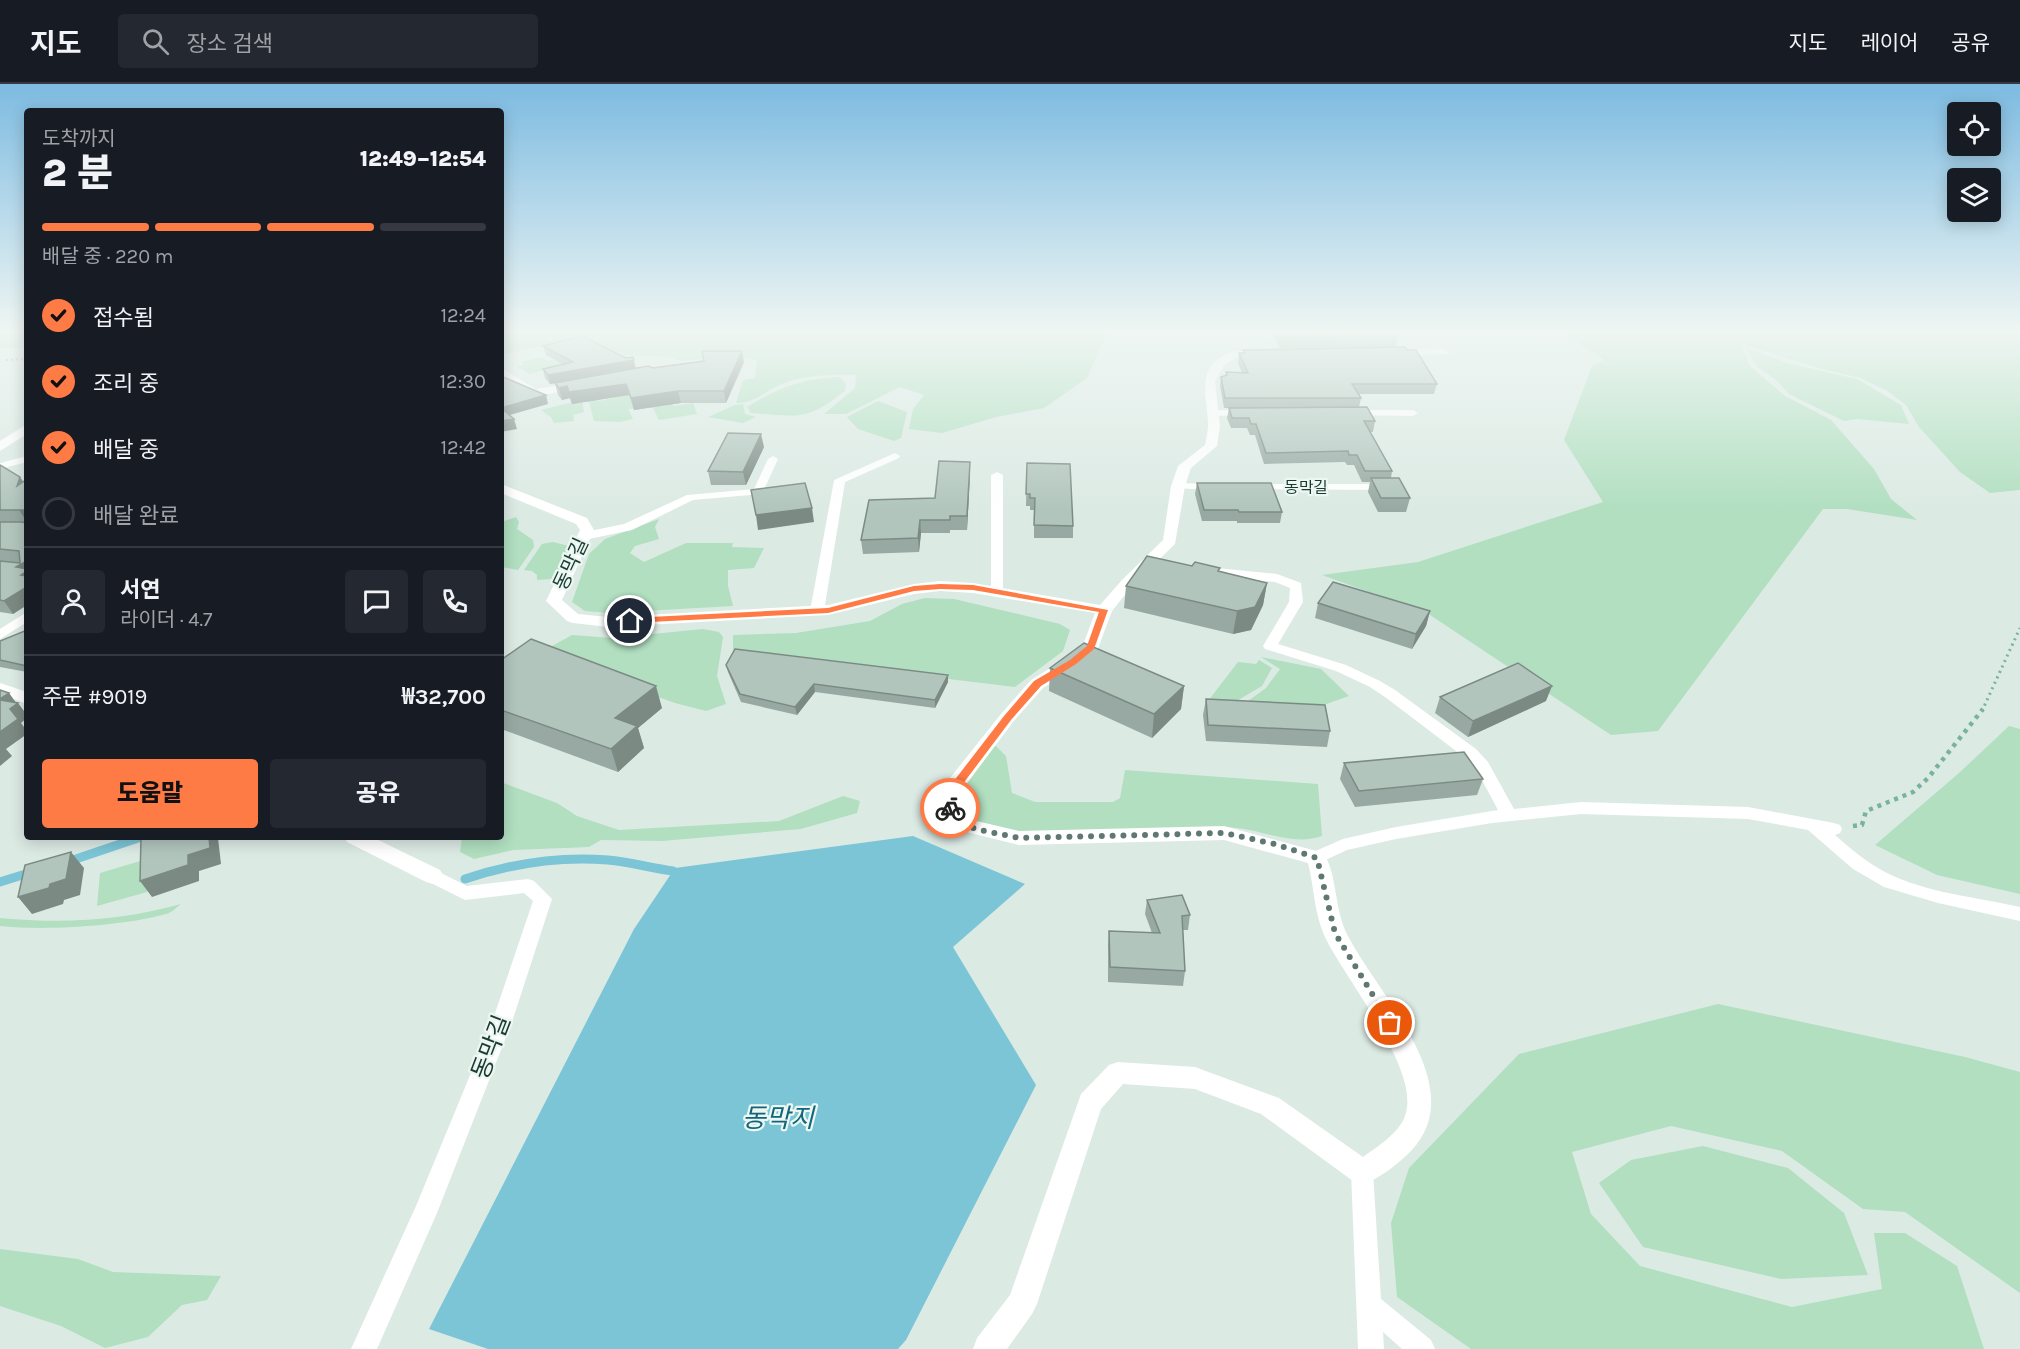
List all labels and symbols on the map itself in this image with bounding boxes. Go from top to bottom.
street label: 동막길 [1284,478,1328,497]
street label: 동막길 [549,534,593,594]
pin [604,595,655,646]
courier [920,778,980,838]
pin [1364,997,1415,1048]
street label: 동막길 [466,1011,516,1083]
water label: 동막지 [742,1103,816,1134]

